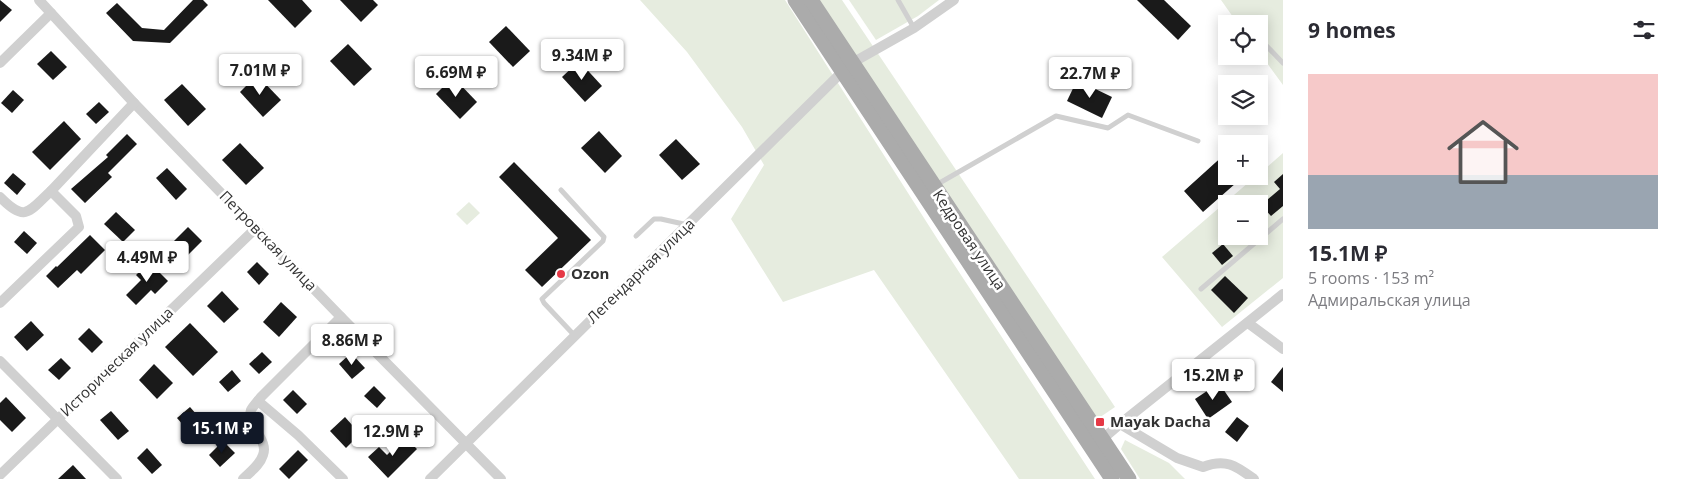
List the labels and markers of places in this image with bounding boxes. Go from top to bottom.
pin: 9.34M ₽ [536,38,628,81]
pin: 7.01M ₽ [214,54,306,96]
pin: 6.69M ₽ [410,56,502,98]
pin: 22.7M ₽ [1044,56,1136,99]
pin: 4.49M ₽ [101,240,193,283]
place label: Ozon [571,263,609,283]
marker: Ozon [555,268,567,280]
pin: 8.86M ₽ [306,324,398,366]
pin: 15.2M ₽ [1167,358,1259,401]
place label: Mayak Dacha [1110,411,1211,431]
pin: 15.1M ₽ [176,412,268,454]
pin: 12.9M ₽ [347,414,439,457]
marker: Mayak Dacha [1094,416,1106,428]

